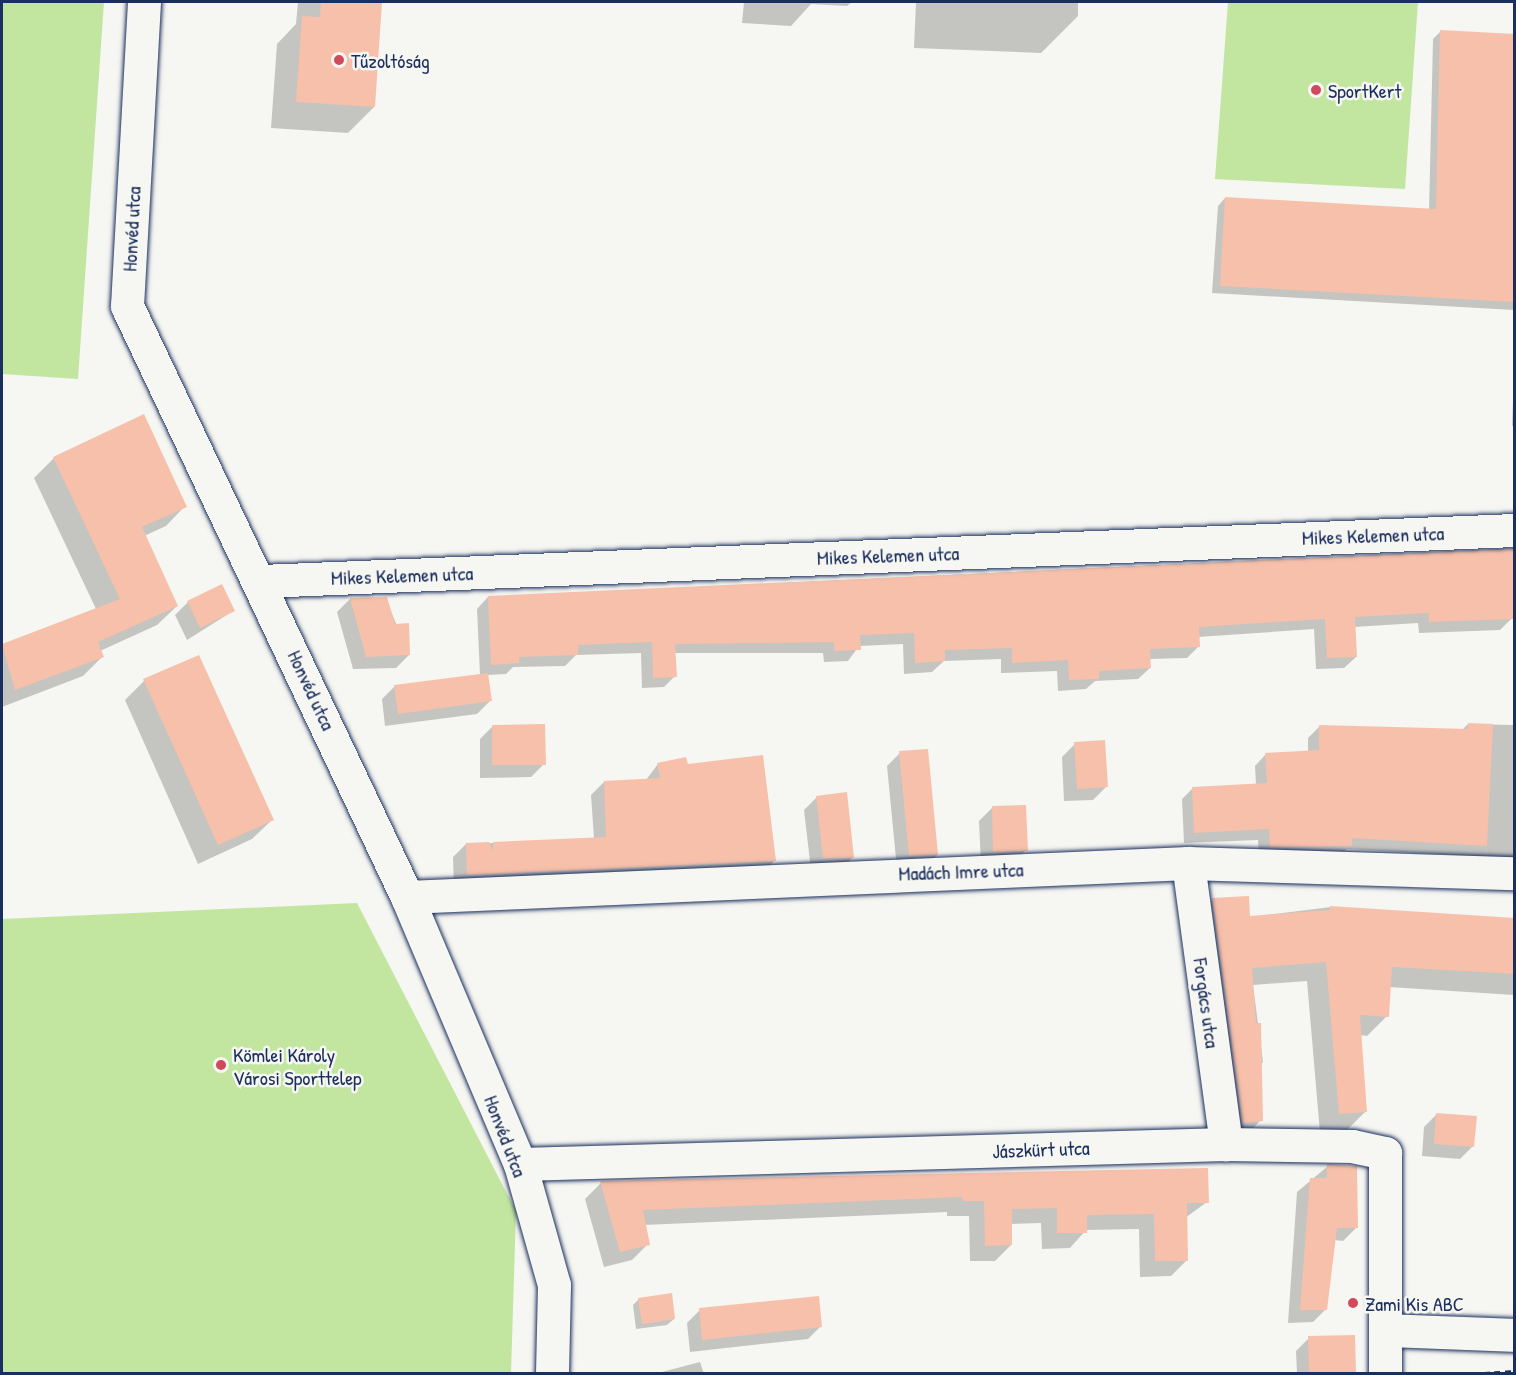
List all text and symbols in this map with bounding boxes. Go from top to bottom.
place label: Tűzoltóság [351,48,430,72]
marker: Tűzoltóság [332,53,346,67]
place label: SportKert [1328,78,1401,102]
marker: SportKert [1309,83,1323,97]
street label: Honvéd utca [117,186,145,272]
street label: Mikes Kelemen utca [1301,521,1445,549]
street label: Mikes Kelemen utca [816,541,960,569]
street label: Mikes Kelemen utca [330,561,474,589]
street label: Honvéd utca [283,646,341,734]
street label: Madách Imre utca [898,857,1024,885]
street label: Forgács utca [1189,957,1225,1049]
place label: Kömlei Károly Városi Sporttelep [233,1042,362,1089]
marker: Kömlei Károly Városi Sporttelep [214,1058,228,1072]
street label: Honvéd utca [480,1092,532,1180]
street label: Jászkürt utca [992,1135,1090,1163]
place label: Zami Kis ABC [1365,1291,1464,1315]
marker: Zami Kis ABC [1346,1296,1360,1310]

